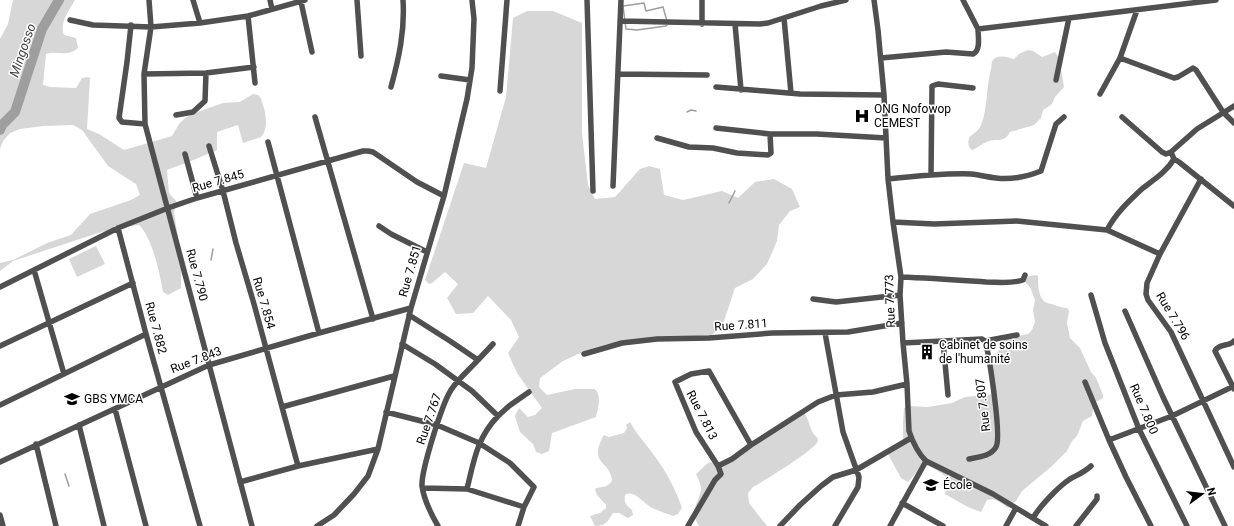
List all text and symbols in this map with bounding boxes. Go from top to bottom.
water label: Mingosso [6,21,39,79]
place label: ONG Nofowop CEMEST [874,102,951,130]
hospital icon: ONG Nofowop CEMEST [853,107,871,125]
street label: Rue 7.845 [190,167,246,195]
street label: Rue 7.851 [396,243,424,299]
street label: Rue 7.790 [183,247,211,303]
street label: Rue 7.773 [882,274,898,328]
street label: Rue 7.854 [250,275,278,331]
street label: Rue 7.796 [1153,289,1193,343]
street label: Rue 7.882 [142,300,170,356]
street label: Rue 7.811 [714,316,768,334]
place label: Cabinet de soins de l'humanité [939,338,1028,366]
building icon: Cabinet de soins de l'humanité [918,343,936,361]
street label: Rue 7.843 [169,344,223,376]
street label: Rue 7.807 [973,377,993,432]
street label: Rue 7.800 [1127,382,1161,437]
street label: Rue 7.813 [684,388,720,442]
school or university icon: GBS YMCA [63,390,81,408]
street label: Rue 7.767 [414,391,444,447]
place label: GBS YMCA [84,392,143,406]
north arrow [1182,474,1222,514]
school or university icon: École [922,476,940,494]
place label: École [943,477,972,492]
text: N [1204,486,1219,497]

